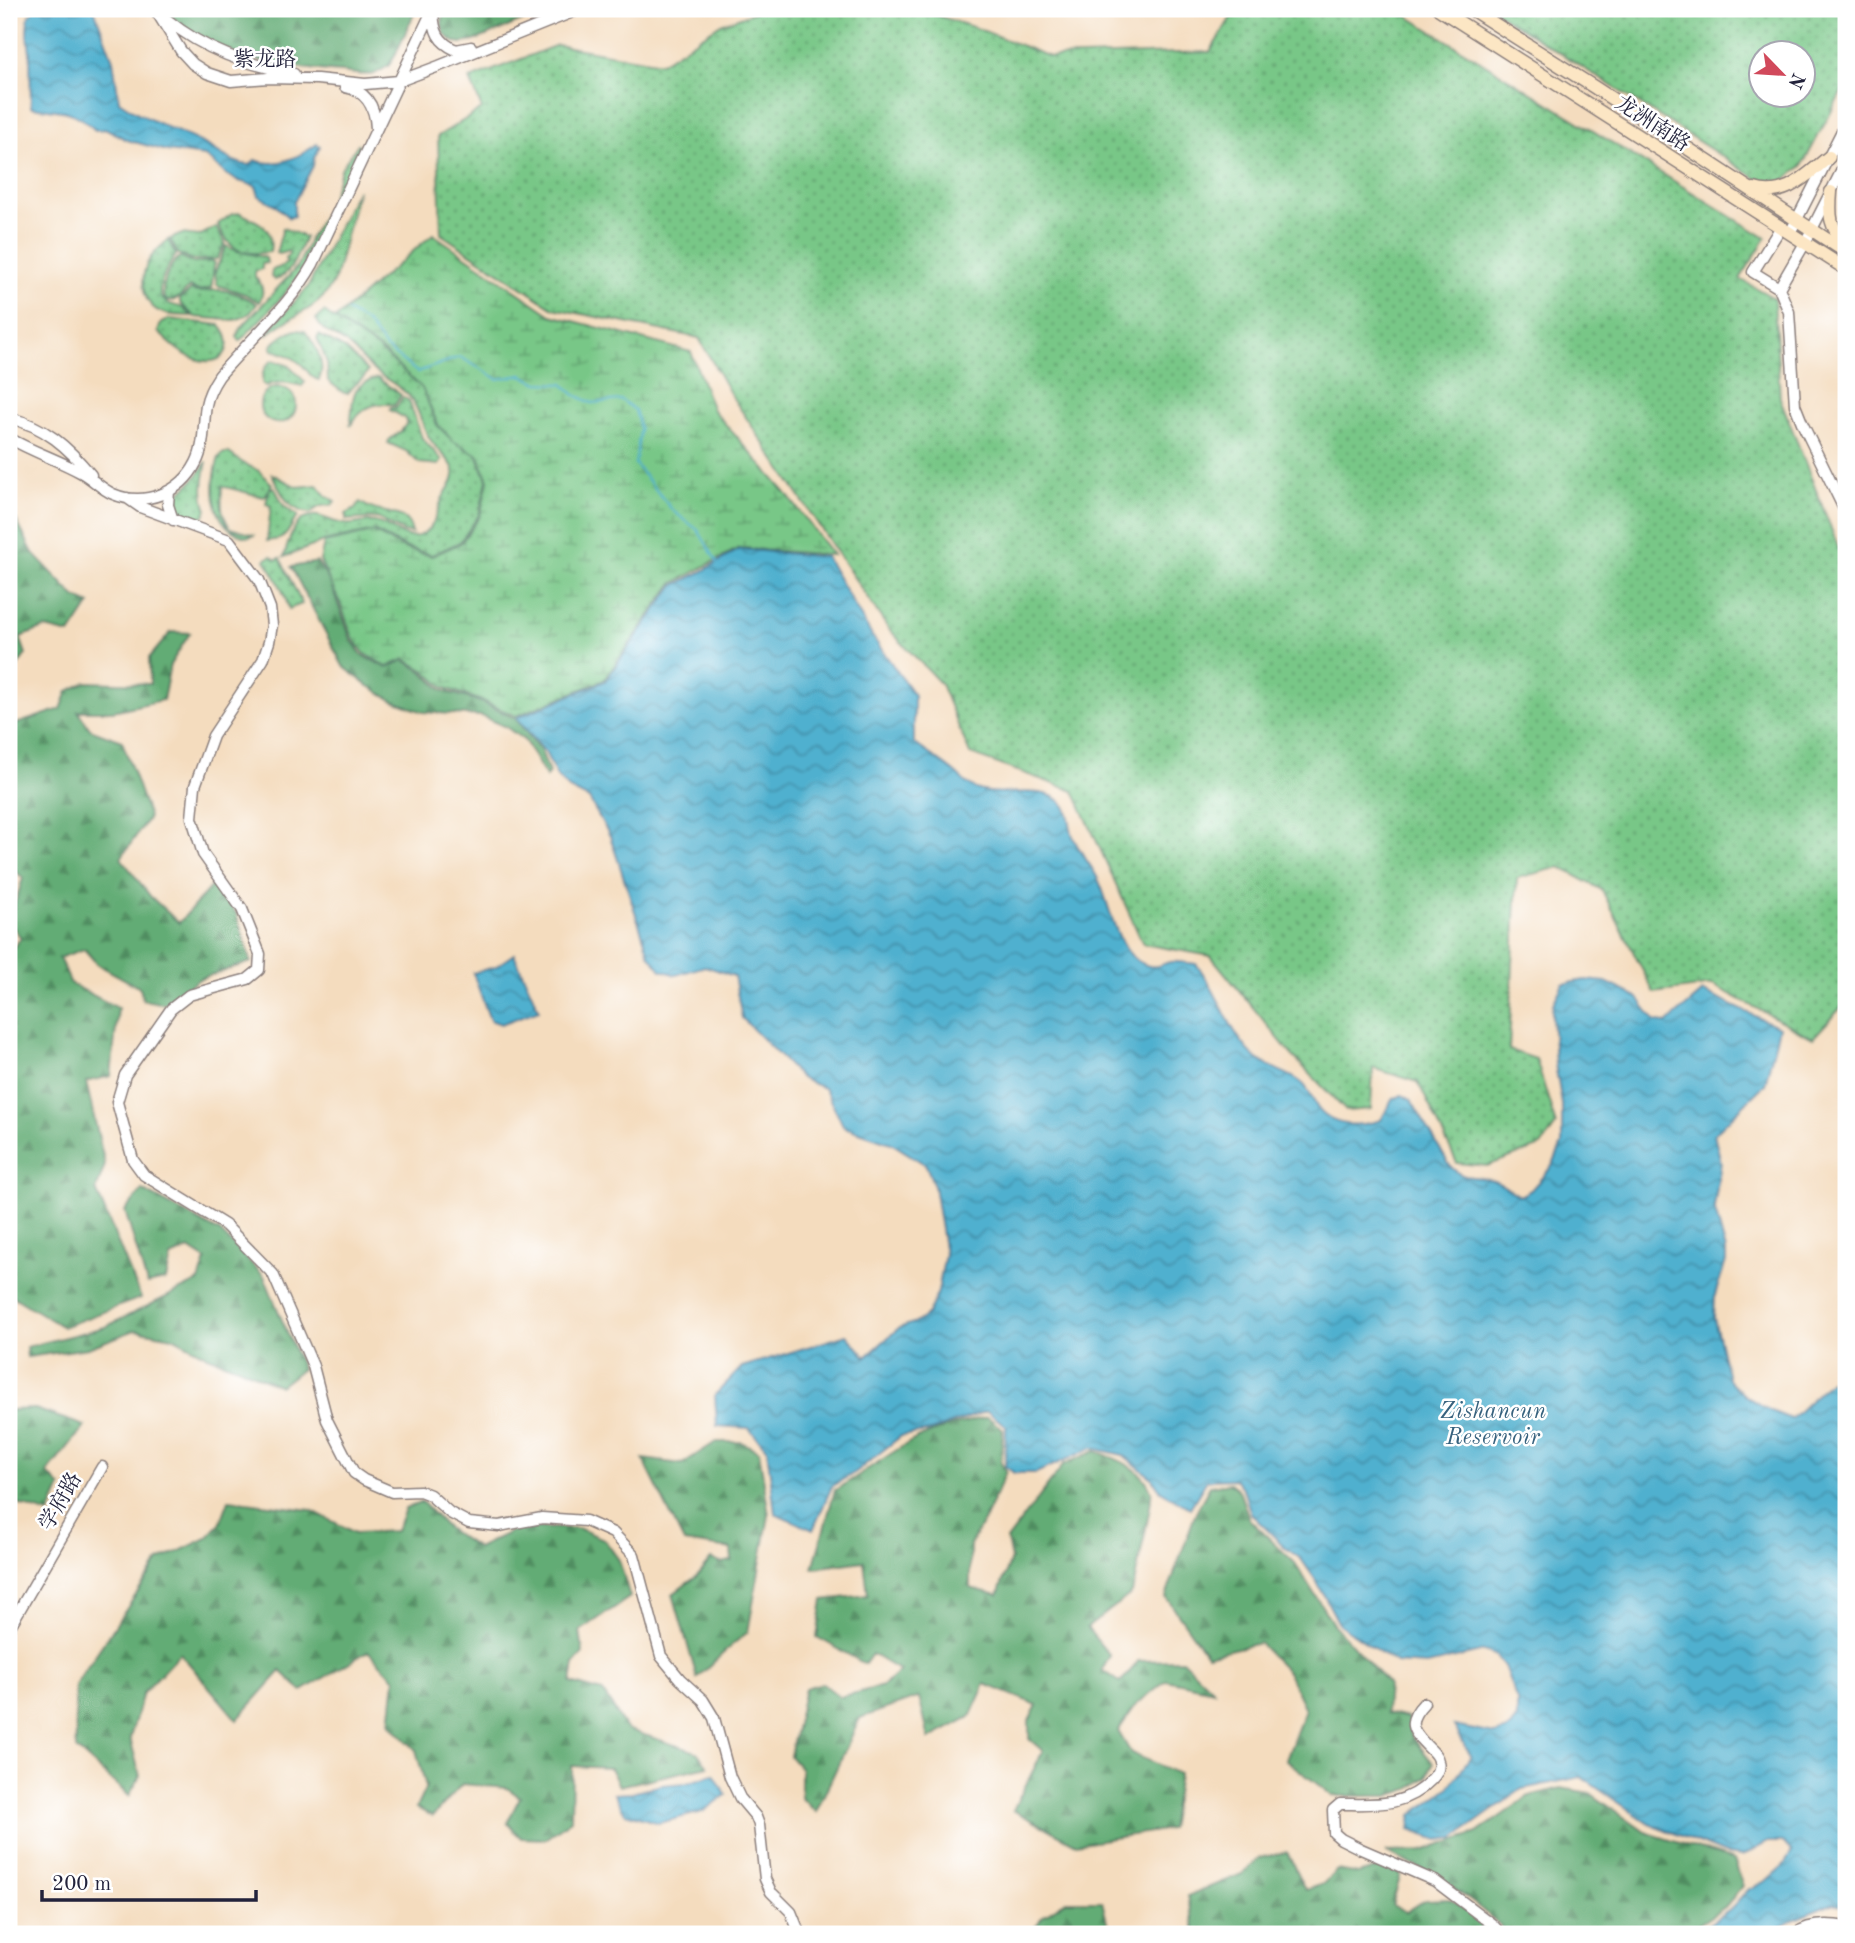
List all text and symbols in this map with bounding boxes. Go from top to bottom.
north arrow [1746,38,1816,108]
street label: 紫龙路 [234,48,297,71]
text: N [1783,70,1807,91]
street label: 龙洲南路 [1611,91,1694,156]
water label: Zishancun Reservoir [1440,1400,1546,1449]
street label: 学府路 [35,1468,86,1534]
scale bar [42,1859,256,1903]
text: 200 m [52,1874,111,1895]

